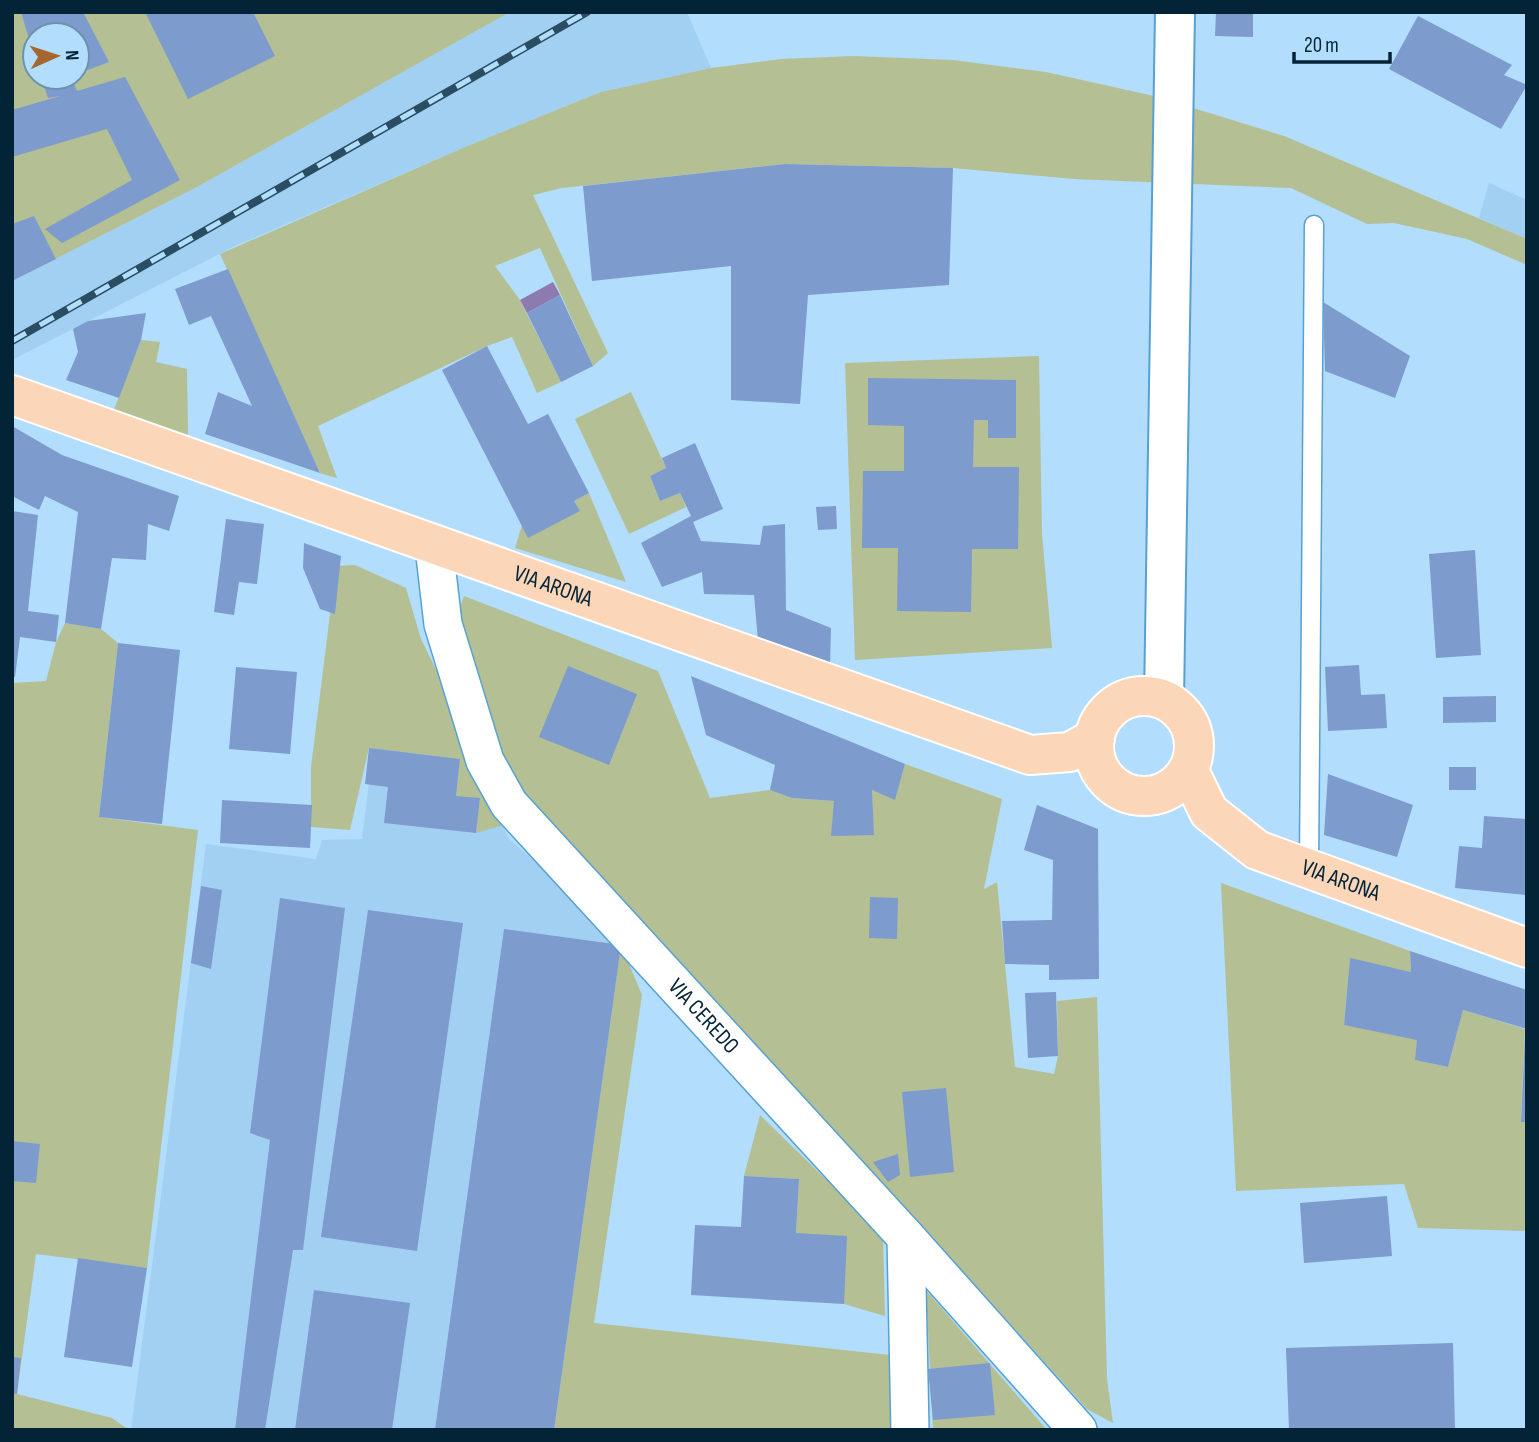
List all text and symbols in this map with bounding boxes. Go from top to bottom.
north arrow [21,21,91,91]
scale bar [1294,21,1390,65]
text: 20 m [1304,33,1339,58]
text: N [60,50,83,61]
street label: VIA ARONA [510,560,597,613]
street label: VIA ARONA [1298,853,1384,908]
street label: VIA CEREDO [662,973,745,1060]

